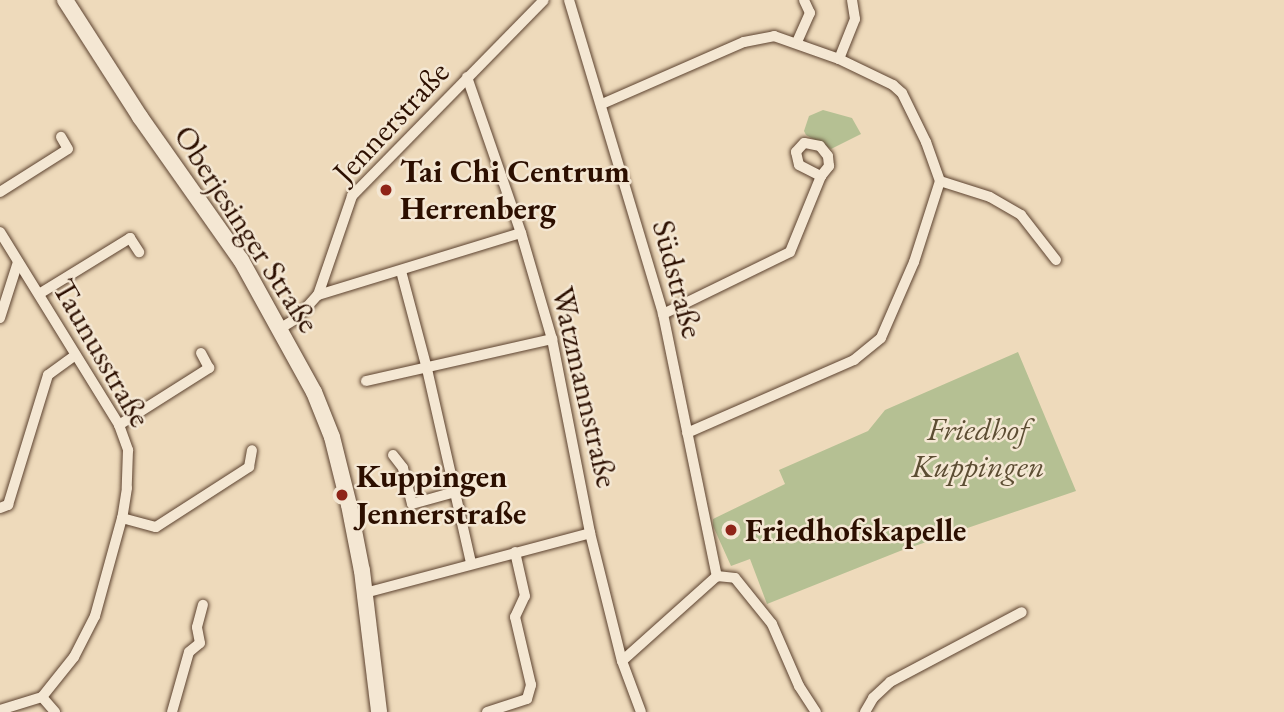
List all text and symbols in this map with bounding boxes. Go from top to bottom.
street label: Jennerstraße [325,53,457,191]
street label: Oberjesinger Straße [166,118,328,340]
place label: Tai Chi Centrum Herrenberg [400,153,630,228]
marker: Tai Chi Centrum Herrenberg [378,182,394,198]
street label: Südstraße [644,216,712,342]
street label: Taunusstraße [44,272,160,434]
street label: Watzmannstraße [543,283,627,491]
park label: Friedhof Kuppingen [911,411,1045,486]
place label: Kuppingen Jennerstraße [356,458,526,533]
marker: Kuppingen Jennerstraße [334,487,350,503]
place label: Friedhofskapelle [745,511,966,549]
marker: Friedhofskapelle [723,522,739,538]

